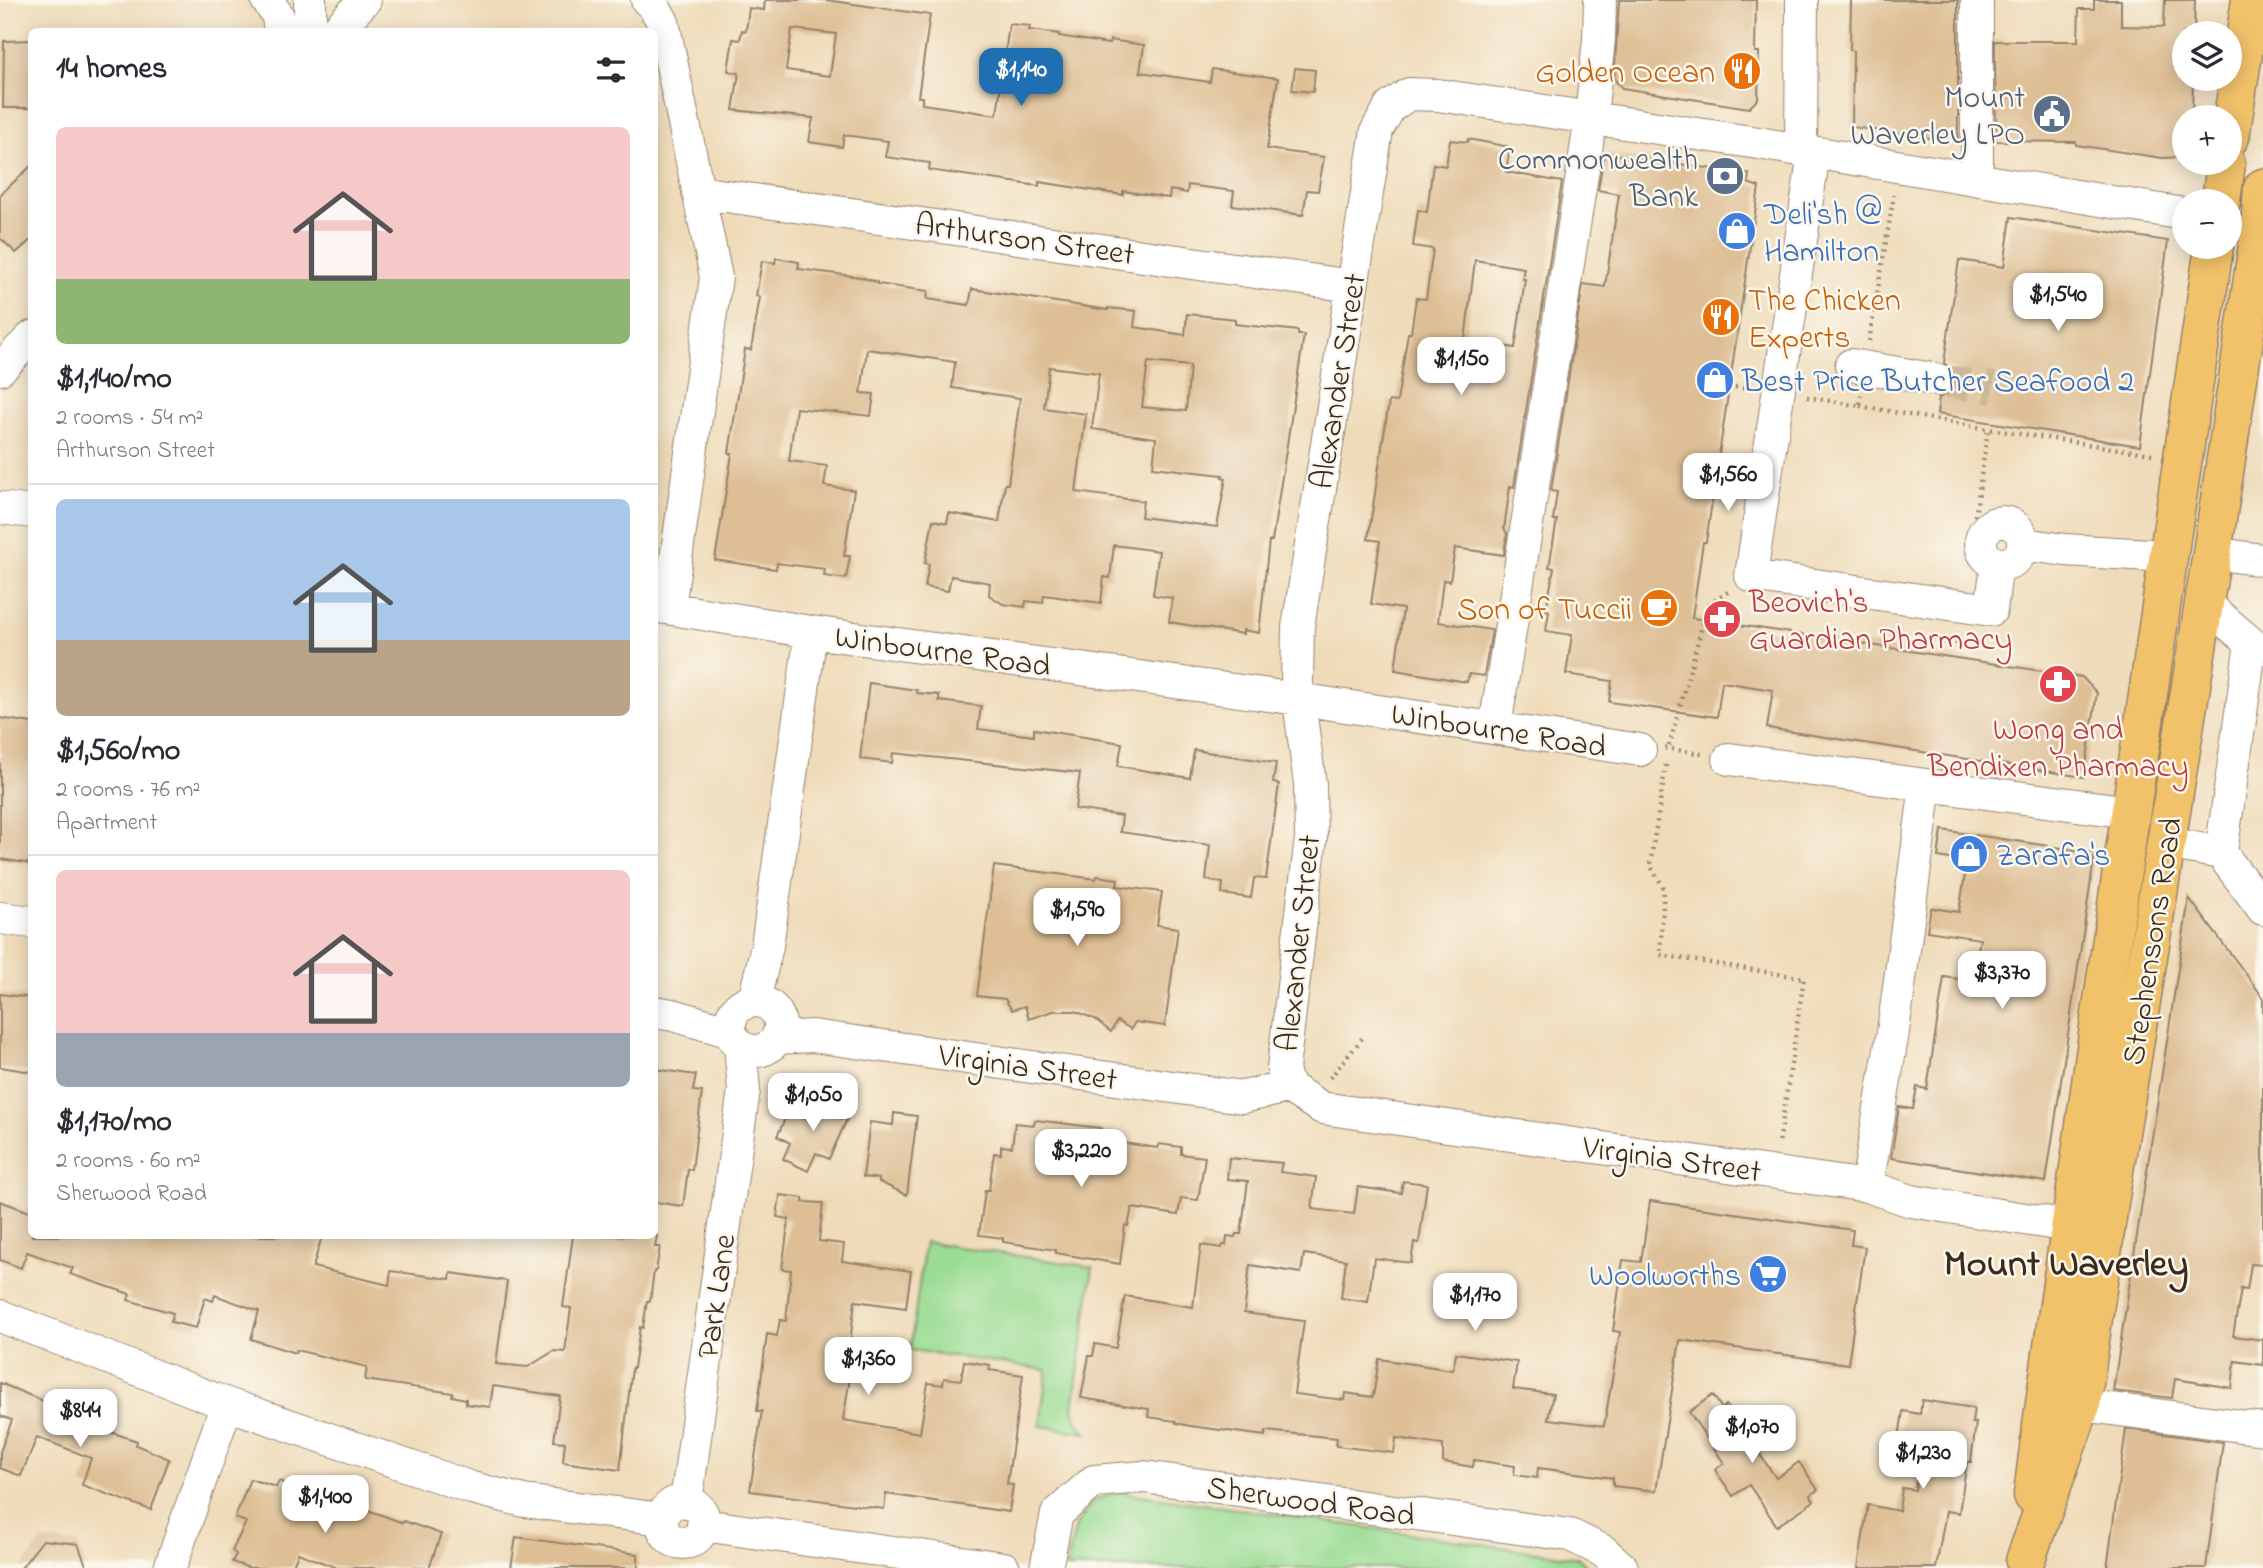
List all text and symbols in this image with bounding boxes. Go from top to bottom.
map controls [2172,21,2242,259]
button: layers [2172,21,2242,91]
text: 14 homes [56,48,167,92]
pin: $1,140 [964,48,1078,108]
restaurant icon: Golden Ocean [1721,50,1763,92]
icon: filters [592,51,630,89]
place label: Golden Ocean [1535,51,1715,98]
text: $1,140 [995,54,1047,87]
place label: Mount Waverley LPO [1850,76,2025,160]
public building icon: Mount Waverley LPO [2031,93,2073,135]
button: + [2172,105,2242,175]
place label: Commonwealth Bank [1498,138,1699,222]
bank icon: Commonwealth Bank [1704,155,1746,197]
icon: home [280,173,406,299]
button: − [2172,189,2242,259]
place label: Deli'sh @ Hamilton [1763,193,1882,277]
street label: Arthurson Street [912,203,1137,280]
shop icon: Deli'sh @ Hamilton [1716,210,1758,252]
street label: Alexander Street [1300,270,1381,493]
pin: $1,540 [2001,274,2115,333]
place label: The Chicken Experts [1748,279,1901,363]
text: $1,540 [2029,279,2087,312]
restaurant icon: The Chicken Experts [1700,296,1742,338]
pin: $1,150 [1404,338,1518,397]
text: $1,150 [1433,343,1489,376]
text: $1,140/mo [56,358,172,402]
shop icon: Best Price Butcher Seafood 2 [1694,359,1736,401]
place label: Best Price Butcher Seafood 2 [1741,360,2134,407]
text: 2 rooms · 54 m² [56,402,203,435]
text: Arthurson Street [56,435,215,468]
pin: $1,560 [1671,454,1785,513]
text: $1,560 [1699,459,1757,492]
icon: home [280,545,406,671]
place label: Beovich's Guardian Pharmacy [1748,581,2012,665]
cafe icon: Son of Tuccii [1638,587,1680,629]
place label: Son of Tuccii [1457,588,1632,635]
pharmacy icon: Beovich's Guardian Pharmacy [1701,598,1743,640]
street label: Winbourne Road [832,615,1053,692]
pharmacy icon: Wong and Bendixen Pharmacy [2037,663,2079,705]
street label: Winbourne Road [1387,692,1609,773]
place label: Wong and Bendixen Pharmacy [1927,708,2188,792]
text: $1,560/mo [56,730,180,774]
text: 2 rooms · 76 m² [56,774,200,807]
text: Apartment [56,807,157,840]
street label: Stephensons Road [2112,814,2197,1069]
street label: Alexander Street [1266,832,1335,1054]
shop icon: Zarafa's [1948,833,1990,875]
place label: Zarafa's [1996,834,2110,881]
pin: $1,590 [1020,888,1134,948]
text: $1,590 [1049,894,1105,927]
icon: home [280,916,406,1042]
pin: $3,370 [1945,951,2059,1011]
text: $3,370 [1974,957,2030,990]
street label: Virginia Street [934,1034,1120,1105]
pin: $1,050 [756,1074,870,1133]
text: $1,050 [784,1079,842,1112]
text: $1,170/mo [56,1101,172,1145]
street label: Virginia Street [1578,1126,1764,1197]
pin: $3,220 [1024,1130,1138,1189]
text: $3,220 [1051,1135,1111,1168]
text: 2 rooms · 60 m² [56,1145,201,1178]
text: Sherwood Road [56,1178,207,1211]
street label: Park Lane [686,1231,751,1362]
district label: Mount Waverley [1944,1238,2188,1294]
supermarket icon: Woolworths [1747,1253,1789,1295]
place label: Woolworths [1589,1254,1741,1301]
pin: $1,170 [1418,1274,1532,1333]
text: $1,170 [1449,1279,1501,1312]
pin: $1,360 [811,1338,925,1397]
text: $1,360 [841,1343,895,1376]
pin: $844 [39,1390,121,1449]
text: $844 [59,1395,101,1428]
pin: $1,070 [1695,1406,1809,1465]
text: $1,070 [1725,1411,1779,1444]
pin: $1,230 [1866,1432,1980,1491]
text: $1,230 [1895,1437,1951,1470]
street label: Sherwood Road [1203,1466,1418,1541]
pin: $1,400 [268,1476,382,1535]
text: $1,400 [298,1481,352,1514]

